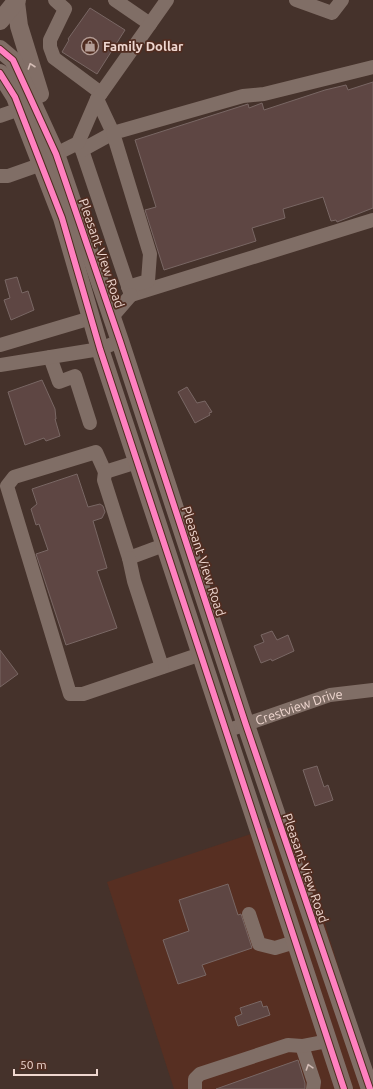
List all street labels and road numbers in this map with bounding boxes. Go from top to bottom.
street label: Pleasant View Road [77,196,127,310]
street label: Pleasant View Road [180,504,228,618]
street label: Crestview Drive [253,687,343,727]
street label: Pleasant View Road [281,811,331,925]

